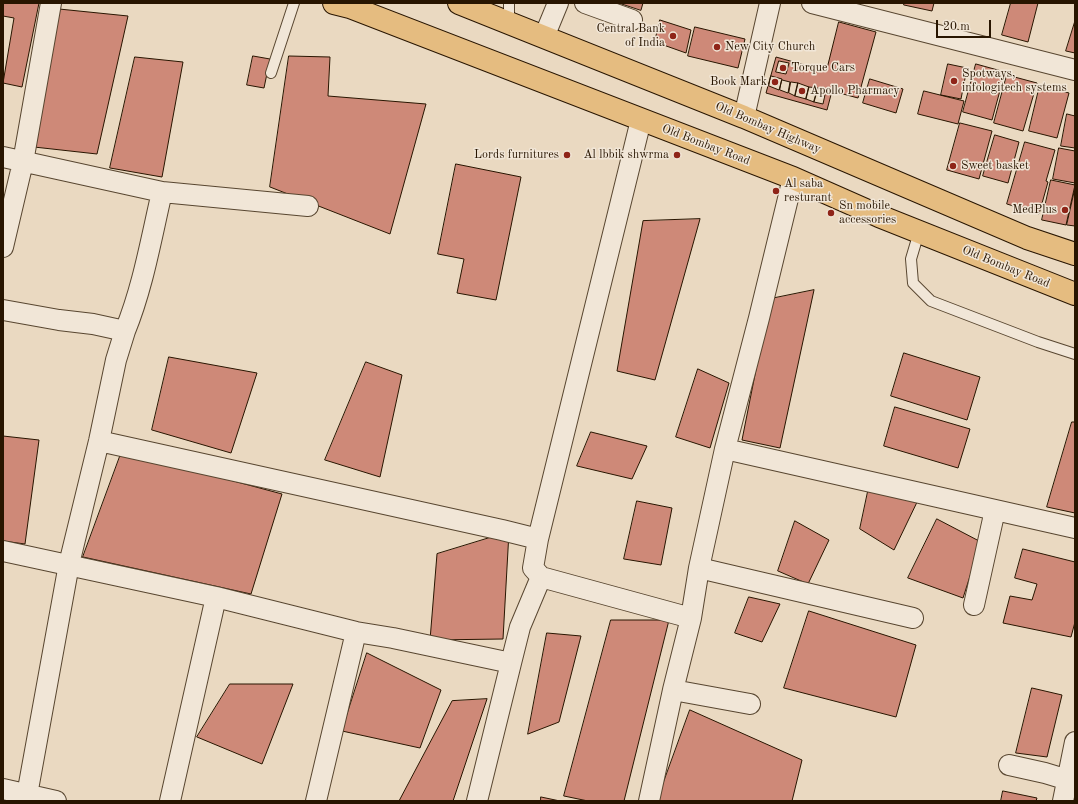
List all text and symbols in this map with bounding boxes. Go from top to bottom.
scale bar [938,12,993,38]
text: 20 m [943,21,970,33]
place label: Central Bank of India [596,22,665,50]
marker: Central Bank of India [668,31,678,41]
place label: New City Church [725,40,815,54]
marker: New City Church [712,42,722,52]
place label: Torque Cars [791,61,855,75]
marker: Torque Cars [778,63,788,73]
place label: Spotways, infologitech systems [962,67,1067,95]
place label: Book Mark [710,75,767,89]
marker: Spotways, infologitech systems [949,76,959,86]
marker: Book Mark [770,77,780,87]
place label: Apollo Pharmacy [810,84,900,98]
marker: Apollo Pharmacy [797,86,807,96]
street label: Old Bombay Highway [713,99,823,157]
street label: Old Bombay Road [660,122,752,168]
place label: Lords furnitures [474,148,559,162]
place label: Al lbbik shwrma [583,148,669,162]
marker: Lords furnitures [562,150,572,160]
marker: Al lbbik shwrma [672,150,682,160]
place label: Sweet basket [961,159,1029,173]
marker: Sweet basket [948,161,958,171]
place label: Al saba resturant [784,177,832,205]
marker: Al saba resturant [771,186,781,196]
place label: Sn mobile accessories [839,199,896,227]
place label: MedPlus [1012,203,1057,217]
marker: MedPlus [1060,205,1070,215]
marker: Sn mobile accessories [826,208,836,218]
street label: Old Bombay Road [960,243,1052,291]

